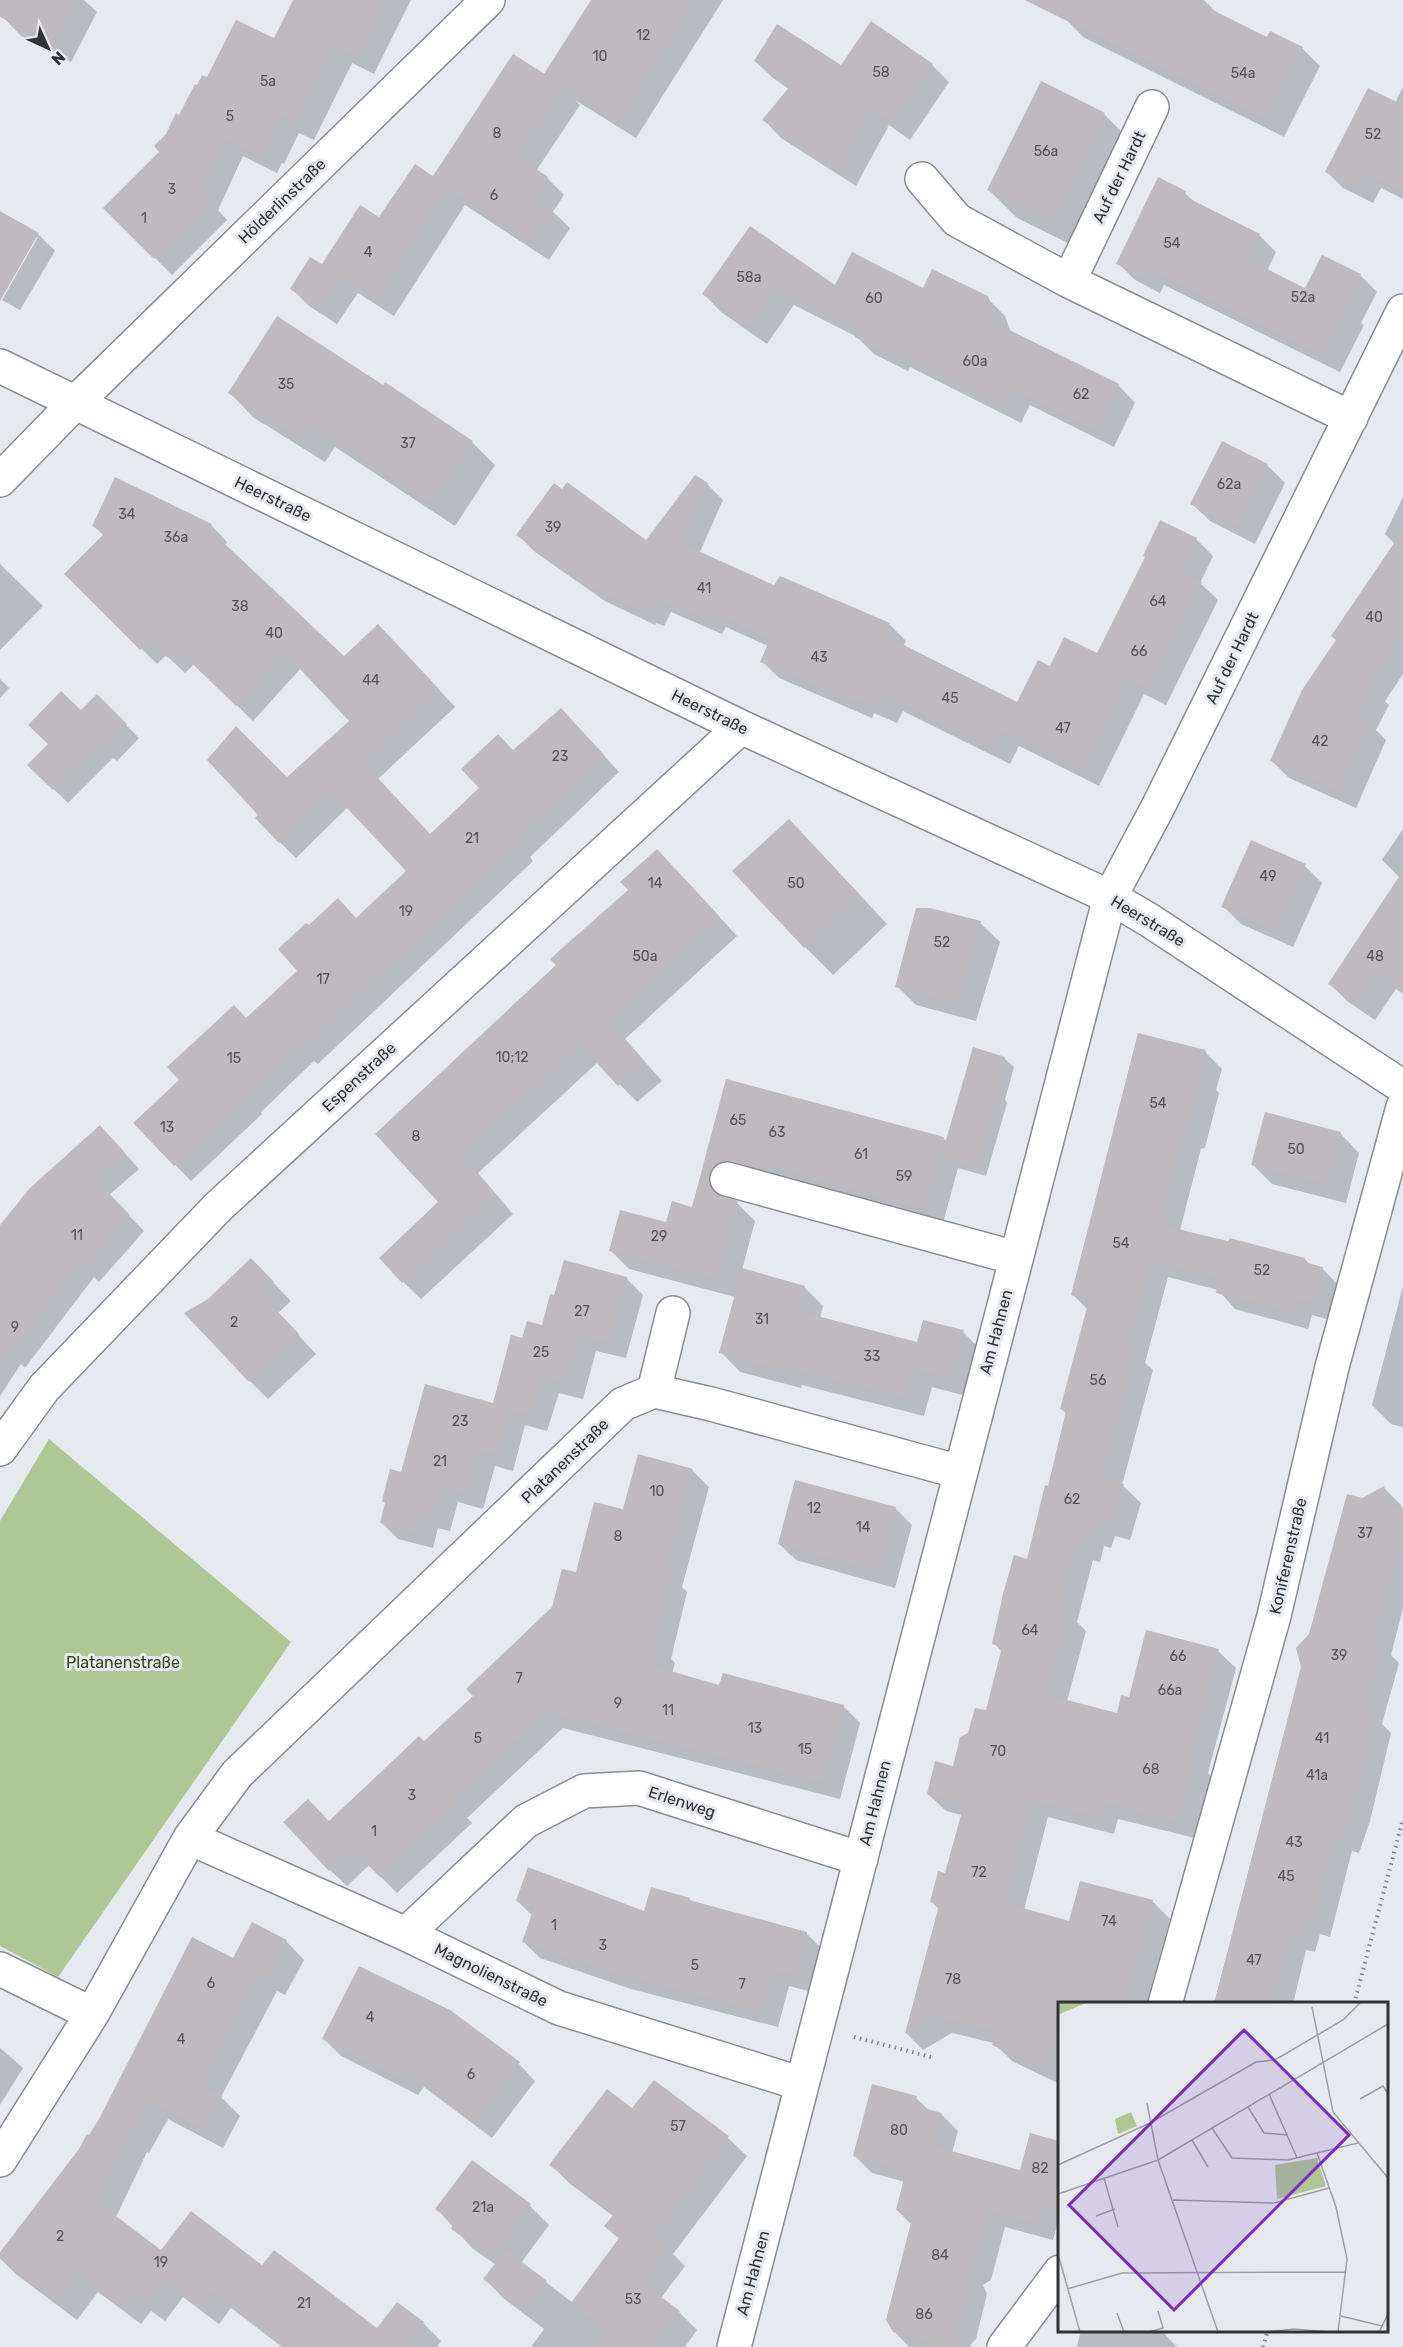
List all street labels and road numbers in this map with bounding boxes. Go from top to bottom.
street label: Auf der Hardt [1089,128,1149,226]
street label: Hölderlinstraße [234,155,330,247]
street label: Heerstraße [232,472,314,526]
street label: Auf der Hardt [1202,609,1262,707]
street label: Heerstraße [669,685,751,739]
street label: Heerstraße [1108,891,1188,951]
street label: Espenstraße [318,1038,400,1116]
street label: Am Hahnen [976,1287,1016,1377]
street label: Platanenstraße [517,1415,613,1507]
street label: Koniferenstraße [1265,1496,1311,1616]
street label: Am Hahnen [855,1758,895,1848]
street label: Erlenweg [646,1782,718,1822]
street label: Magnolienstraße [431,1939,551,2011]
street label: Am Hahnen [733,2228,773,2318]

